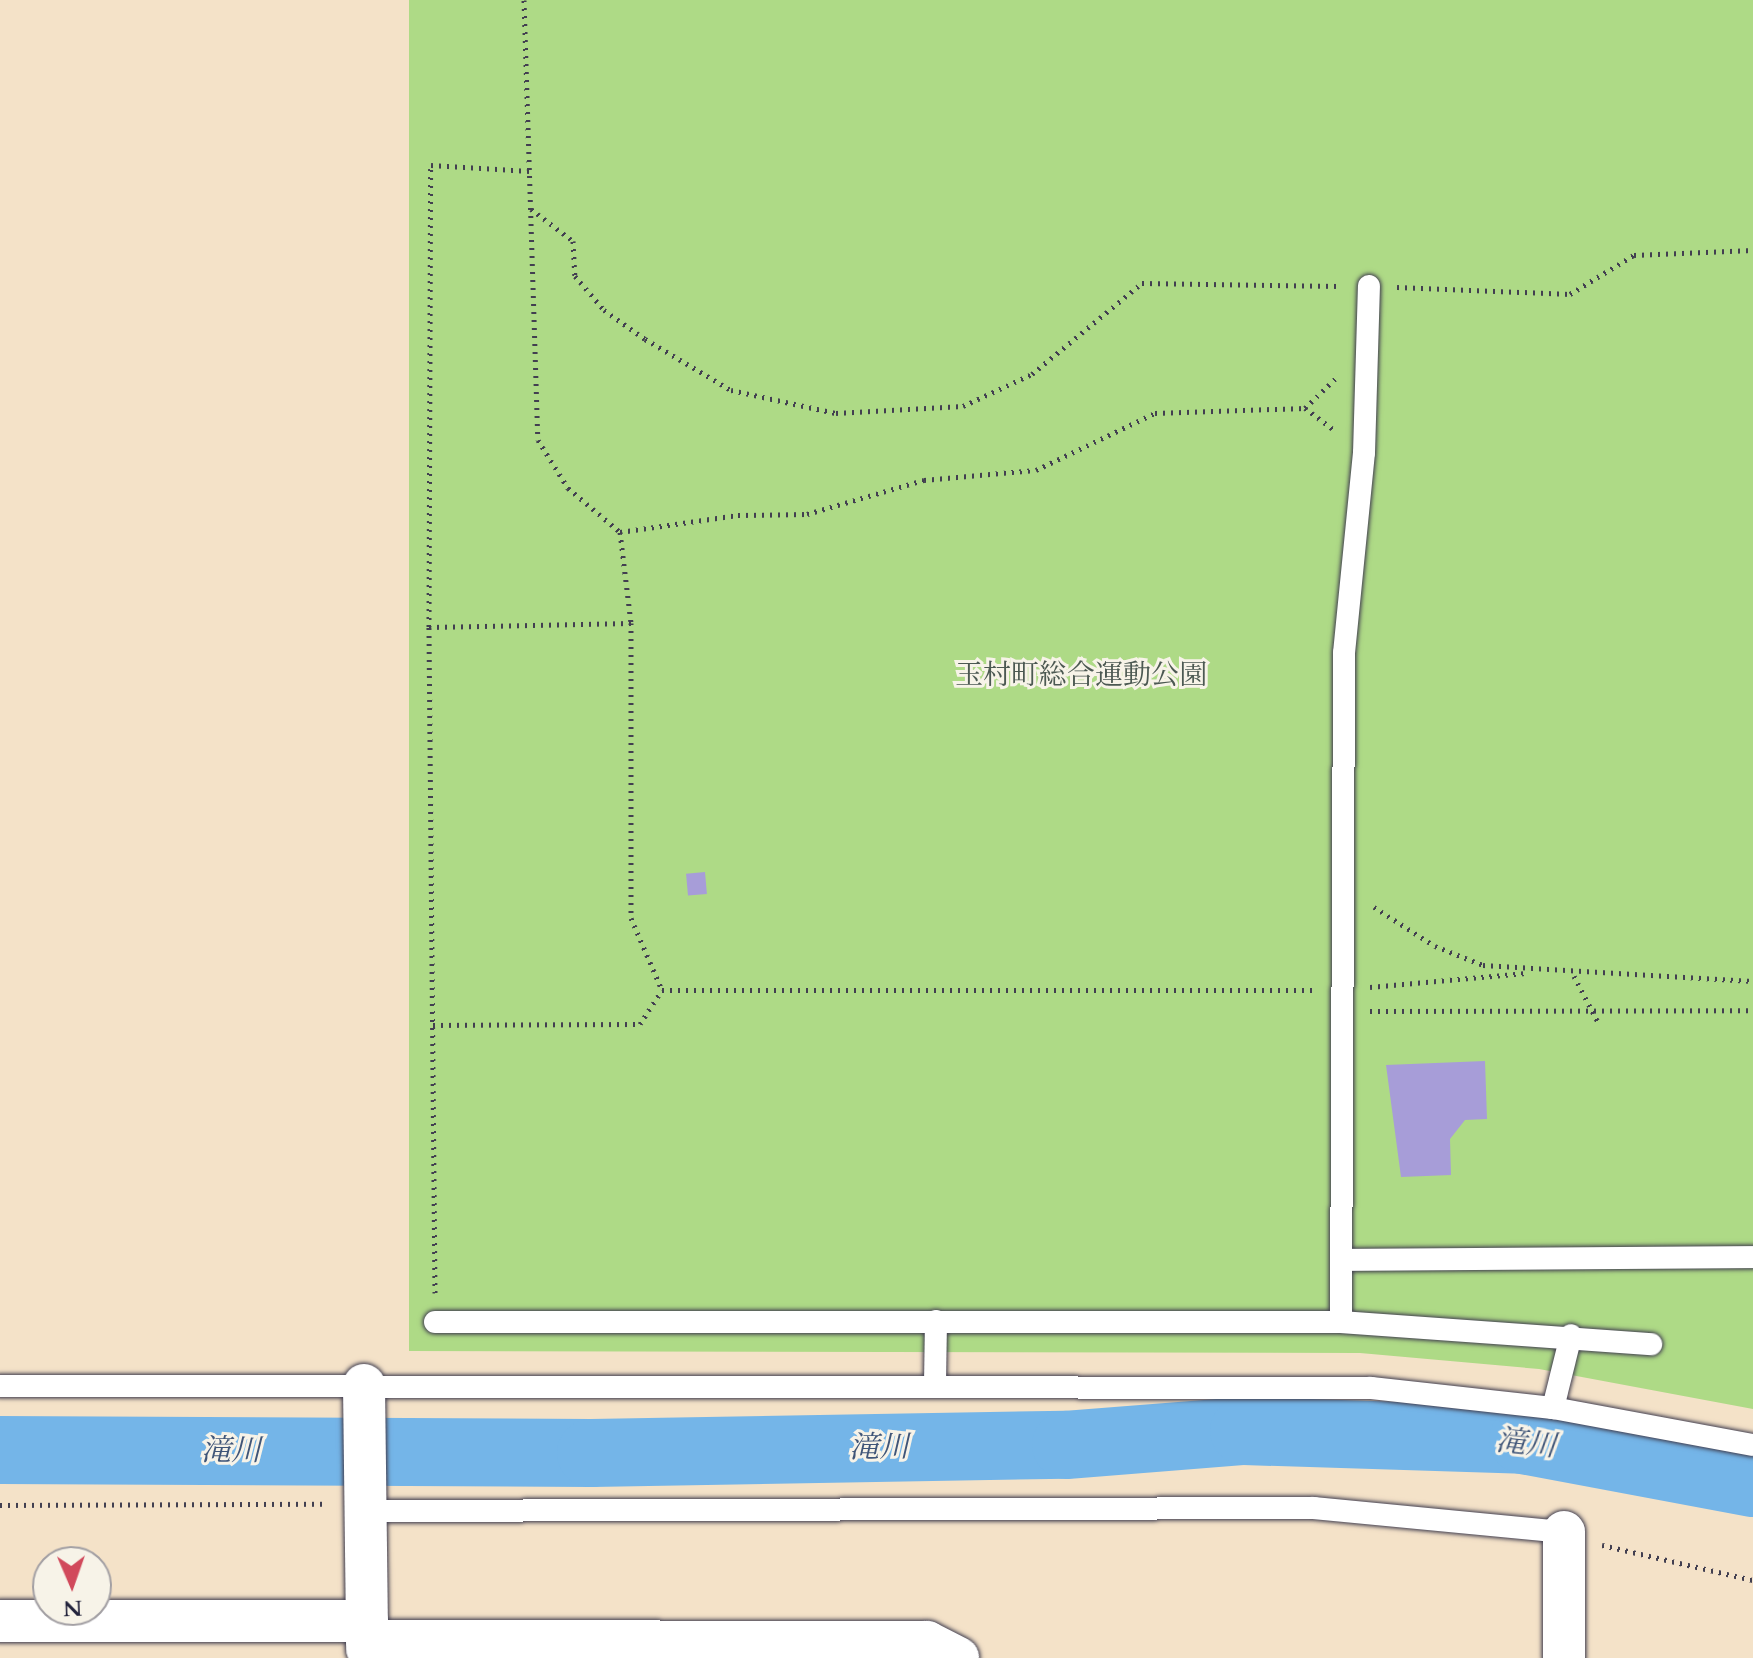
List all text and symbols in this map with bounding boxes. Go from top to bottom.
park label: 玉村町総合運動公園 [955,658,1207,692]
water label: 滝川 [1494,1423,1558,1465]
water label: 滝川 [849,1429,909,1467]
water label: 滝川 [201,1433,261,1469]
north arrow [32,1546,112,1626]
text: N [63,1593,83,1623]

